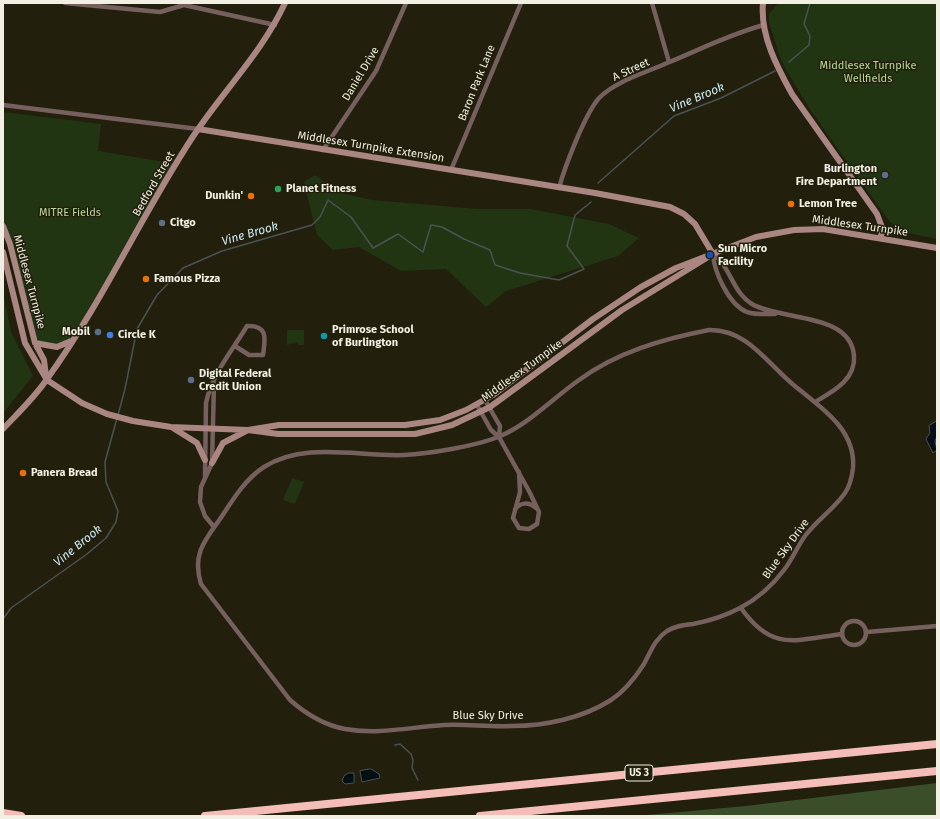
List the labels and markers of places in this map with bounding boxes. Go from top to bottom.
place label: Burlington Fire Department [796,162,877,188]
marker: Burlington Fire Department [880,170,890,180]
place label: Planet Fitness [286,182,356,196]
marker: Planet Fitness [273,184,283,194]
place label: Dunkin' [205,189,243,203]
marker: Dunkin' [246,191,256,201]
place label: Lemon Tree [799,197,857,211]
marker: Lemon Tree [786,199,796,209]
place label: Citgo [170,216,196,230]
marker: Citgo [157,218,167,228]
place label: Sun Micro Facility [718,242,767,268]
marker: Sun Micro Facility [705,250,715,260]
place label: Famous Pizza [154,272,220,286]
marker: Famous Pizza [141,274,151,284]
place label: Primrose School of Burlington [332,323,414,349]
place label: Mobil [62,325,90,339]
marker: Mobil [93,327,103,337]
place label: Circle K [118,328,156,342]
marker: Circle K [105,330,115,340]
marker: Primrose School of Burlington [319,331,329,341]
place label: Digital Federal Credit Union [199,367,271,393]
marker: Digital Federal Credit Union [186,375,196,385]
place label: Panera Bread [31,466,98,480]
marker: Panera Bread [18,468,28,478]

